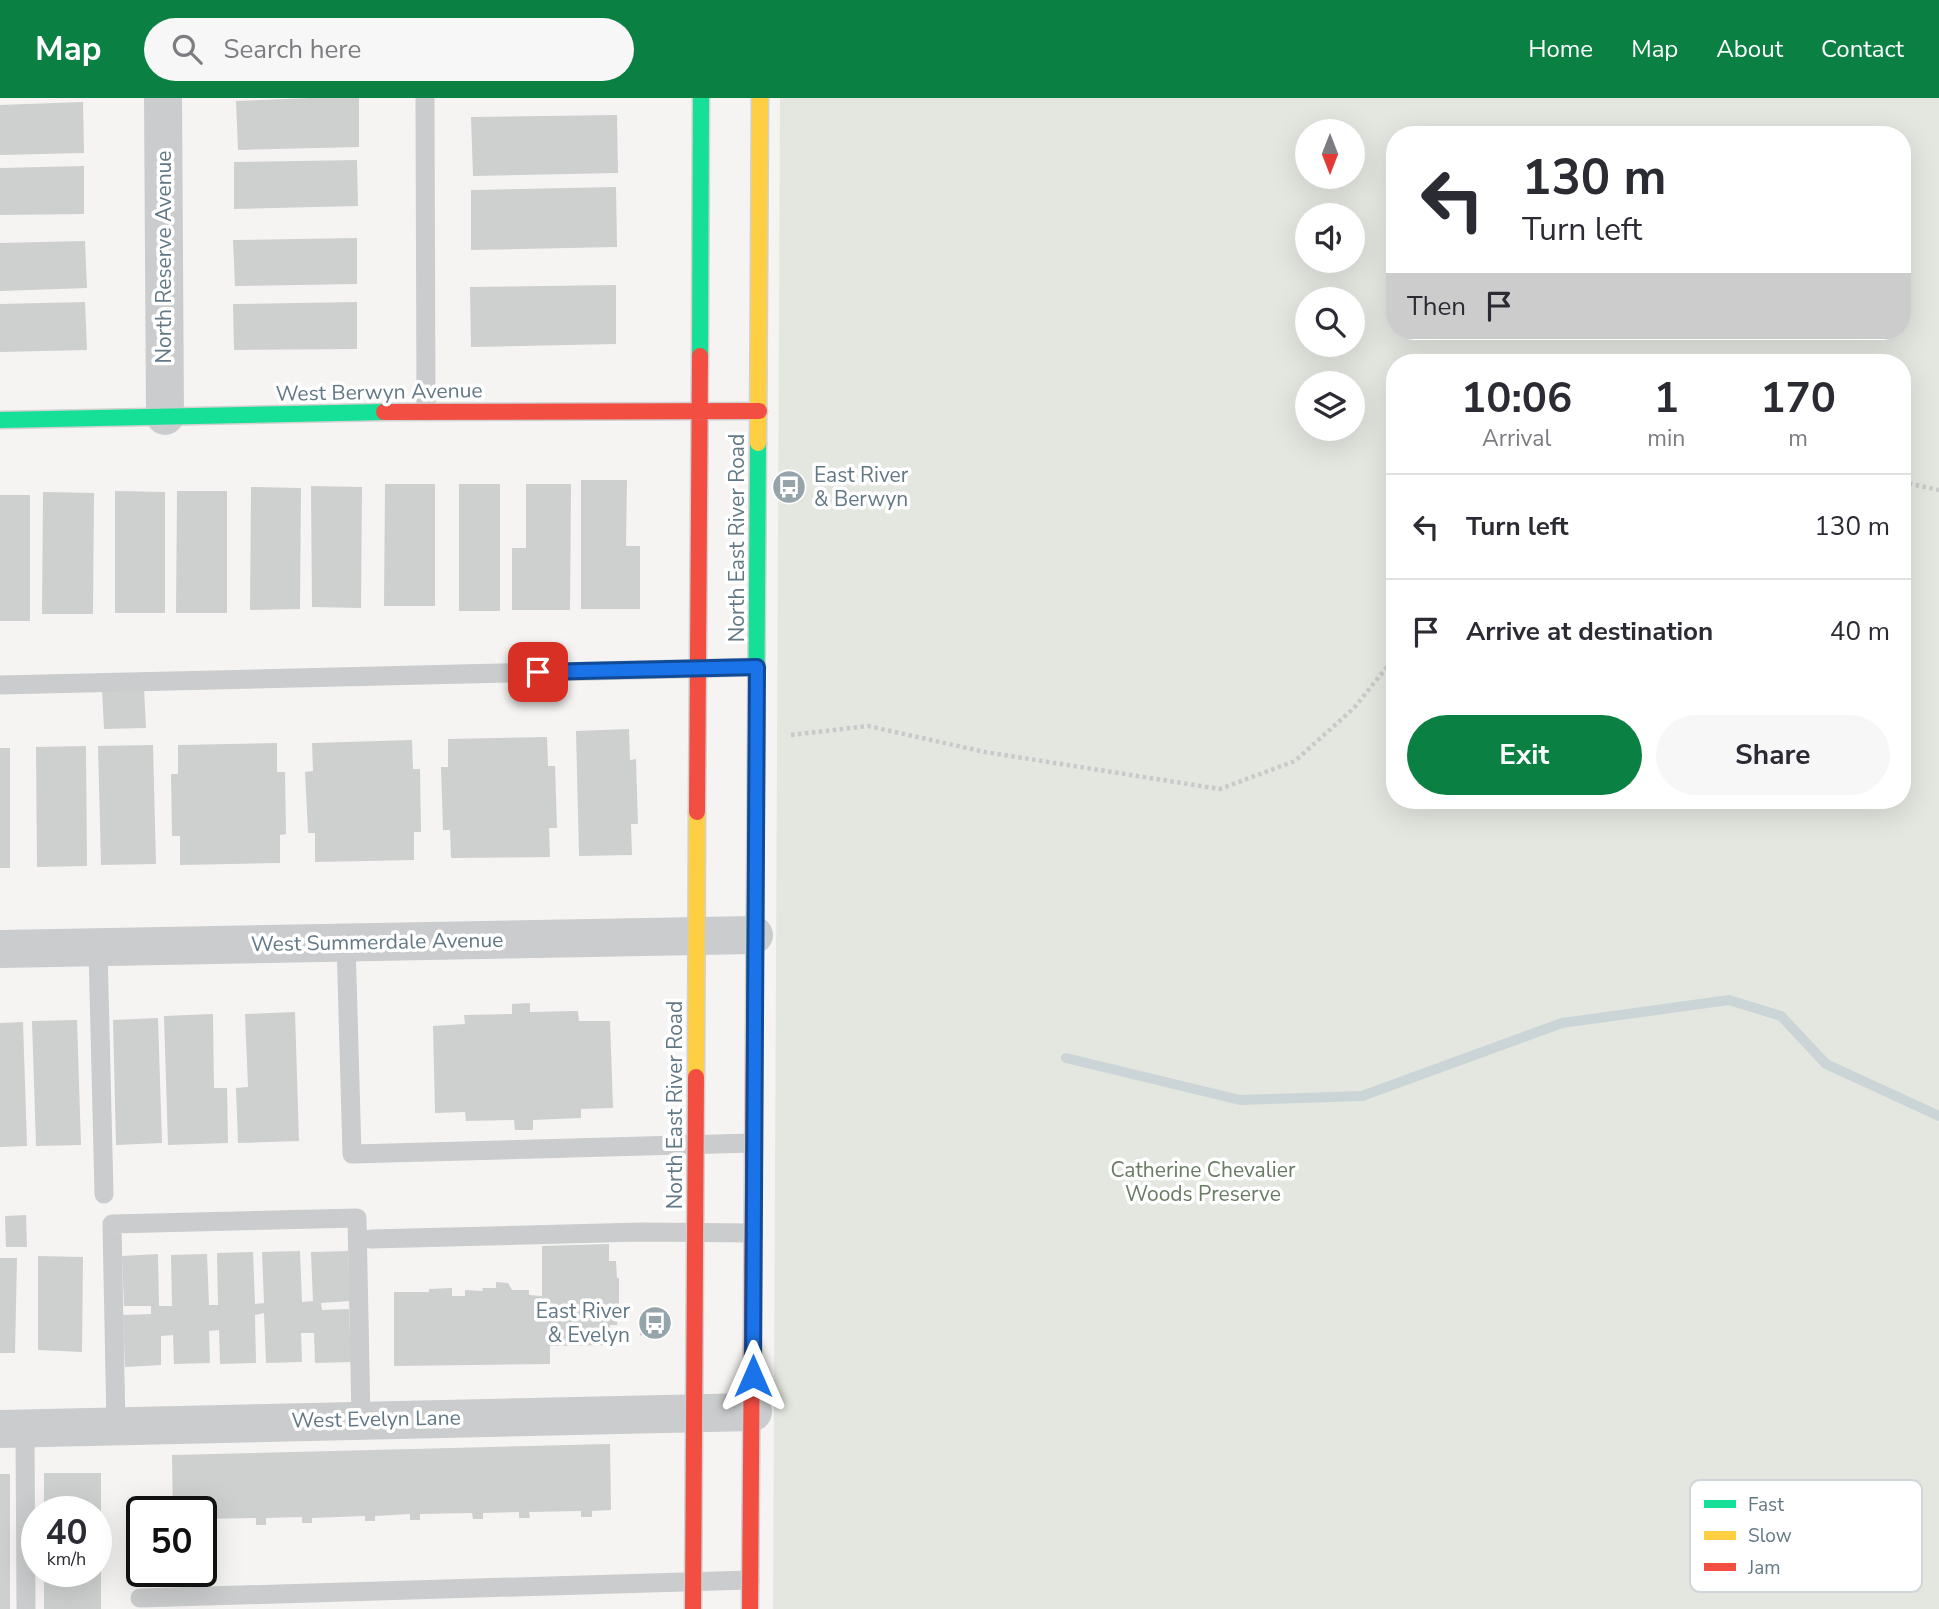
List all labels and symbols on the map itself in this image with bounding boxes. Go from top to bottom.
north arrow [1295,119,1365,189]
street label: North Reserve Avenue [150,150,178,364]
street label: West Berwyn Avenue [275,376,483,408]
street label: North East River Road [723,434,751,642]
place label: East River & Berwyn [814,461,909,513]
bus stop icon: East River & Berwyn [770,468,808,506]
pin [508,642,568,702]
street label: West Summerdale Avenue [251,926,503,958]
street label: North East River Road [661,1001,689,1209]
park label: Catherine Chevalier Woods Preserve [1111,1156,1296,1208]
place label: East River & Evelyn [536,1297,630,1349]
bus stop icon: East River & Evelyn [636,1304,674,1342]
position arrow [716,1339,790,1413]
street label: West Evelyn Lane [291,1404,461,1434]
legend [1690,1480,1922,1592]
text: Fast [1748,1492,1784,1518]
speed limit sign: 50 [126,1496,217,1587]
text: Slow [1748,1523,1792,1549]
text: Jam [1747,1555,1781,1581]

